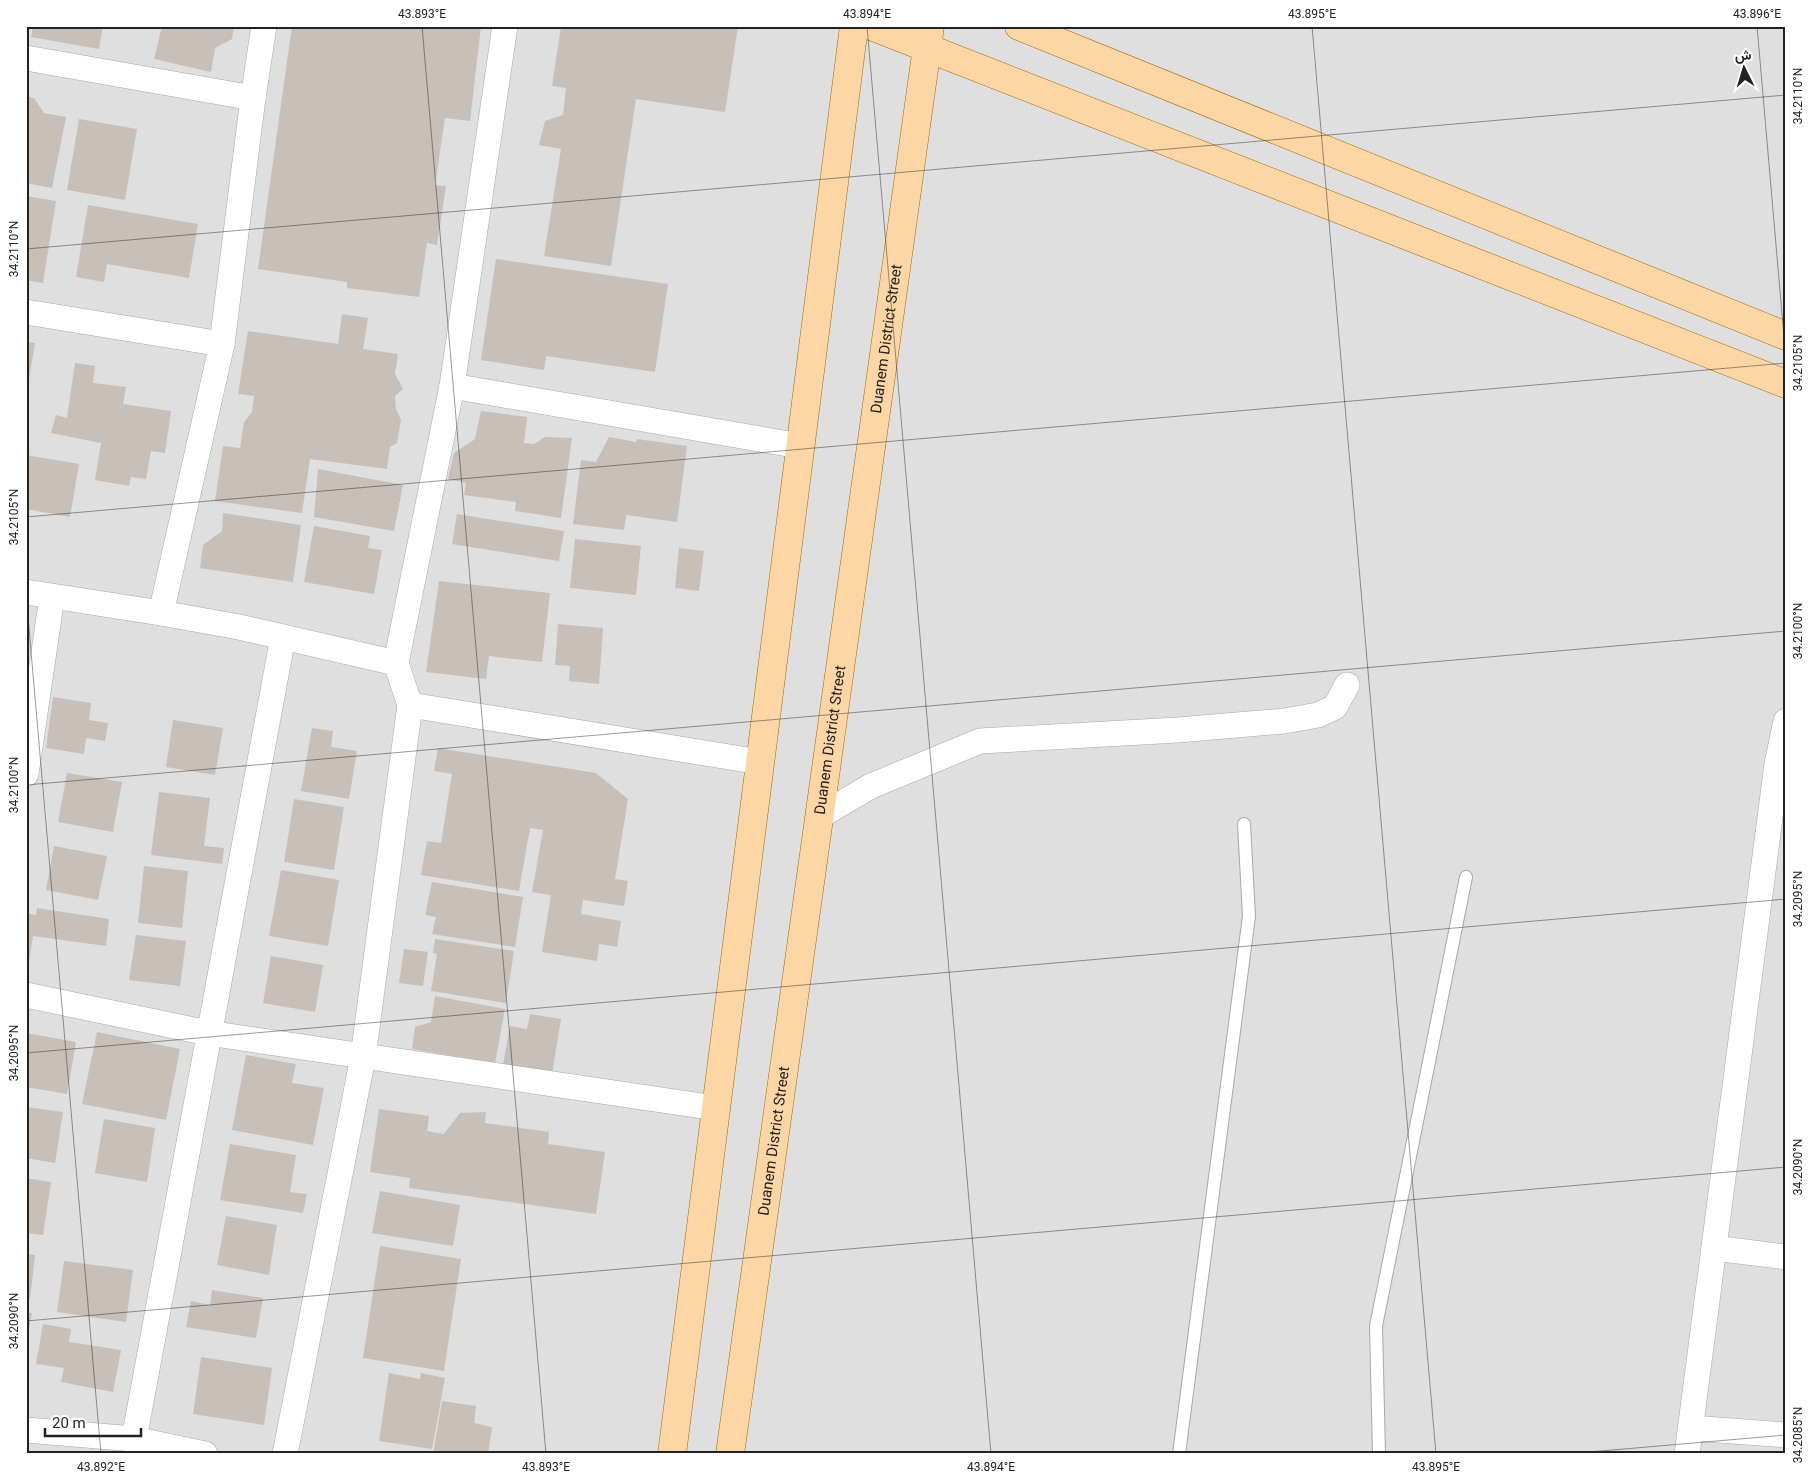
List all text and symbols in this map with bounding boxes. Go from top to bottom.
text: 43.893°E [398,7,446,21]
text: 43.894°E [843,7,891,21]
text: 43.895°E [1288,7,1336,21]
text: 43.896°E [1733,7,1781,21]
north arrow [1720,42,1770,92]
text: ش [1734,46,1752,65]
text: 34.2110°N [1791,68,1805,124]
text: 34.2110°N [7,221,21,277]
street label: Duanem District Street [867,263,906,415]
text: 34.2105°N [1791,335,1805,391]
text: 34.2105°N [7,489,21,545]
text: 34.2100°N [1791,603,1805,659]
street label: Duanem District Street [811,664,849,816]
text: 34.2100°N [7,757,21,813]
text: 34.2095°N [1791,871,1805,927]
text: 34.2095°N [7,1025,21,1081]
street label: Duanem District Street [754,1065,793,1217]
text: 34.2090°N [1791,1139,1805,1195]
text: 34.2090°N [7,1293,21,1349]
scale bar [45,1405,141,1437]
text: 34.2085°N [1791,1407,1805,1463]
text: 20 m [52,1414,86,1432]
text: 43.892°E [77,1460,125,1474]
text: 43.893°E [522,1460,570,1474]
text: 43.894°E [967,1460,1015,1474]
text: 43.895°E [1412,1460,1460,1474]

